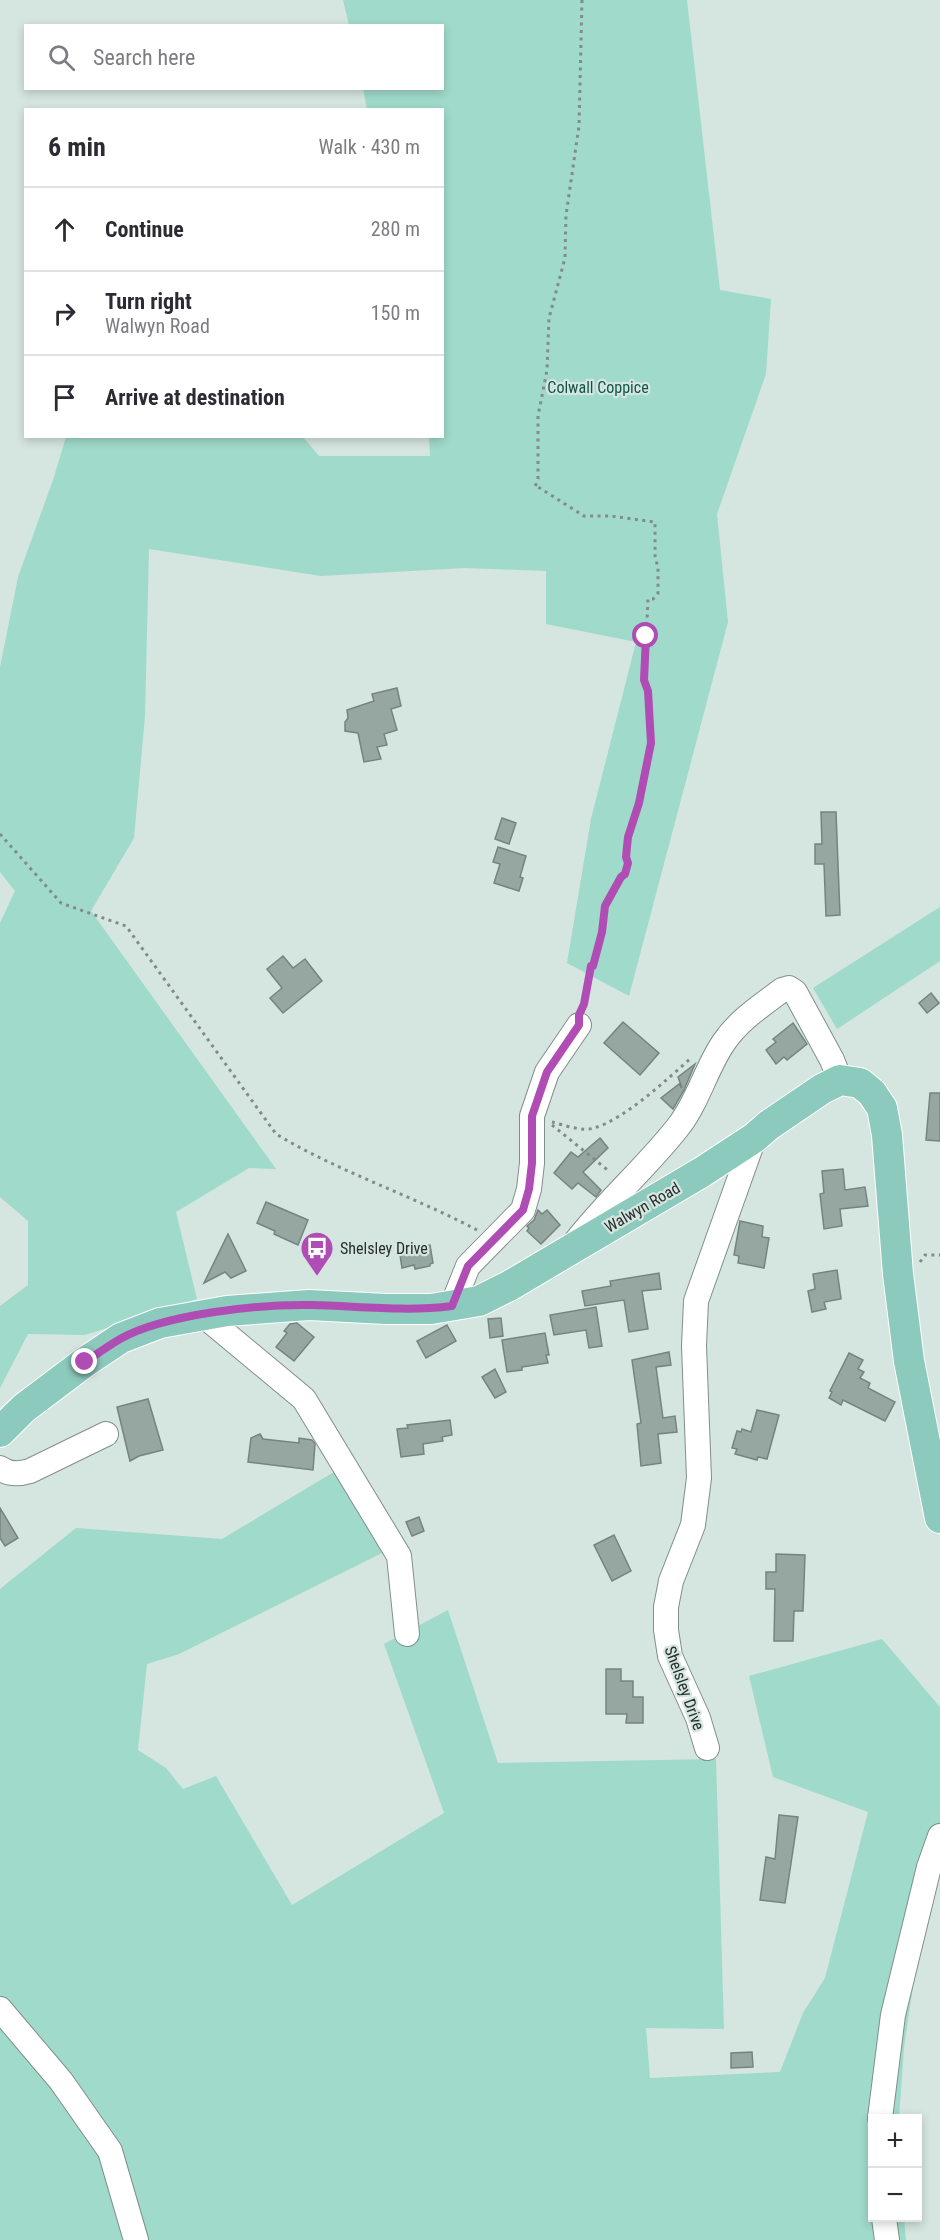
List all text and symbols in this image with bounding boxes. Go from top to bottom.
search box [24,24,444,90]
icon: search [45,41,78,74]
text: Search here [93,45,195,70]
text: 6 min [48,132,106,162]
text: Walk · 430 m [319,135,420,159]
icon: ahead [48,213,81,246]
text: Continue [105,217,184,242]
text: 280 m [371,217,420,241]
text: Turn right [105,289,192,314]
icon: right [48,297,81,330]
text: 150 m [371,301,420,325]
text: Walwyn Road [105,314,210,338]
park label: Colwall Coppice [547,378,649,397]
icon: arrive [48,381,81,414]
text: Arrive at destination [105,385,285,410]
route start [632,622,658,648]
street label: Walwyn Road [601,1178,683,1237]
bus stop icon: Shelsley Drive [299,1230,335,1277]
place label: Shelsley Drive [340,1239,428,1258]
route end [71,1348,97,1374]
street label: Shelsley Drive [661,1644,708,1733]
map controls [868,2114,922,2222]
button: + [868,2114,922,2168]
button: − [868,2168,922,2222]

